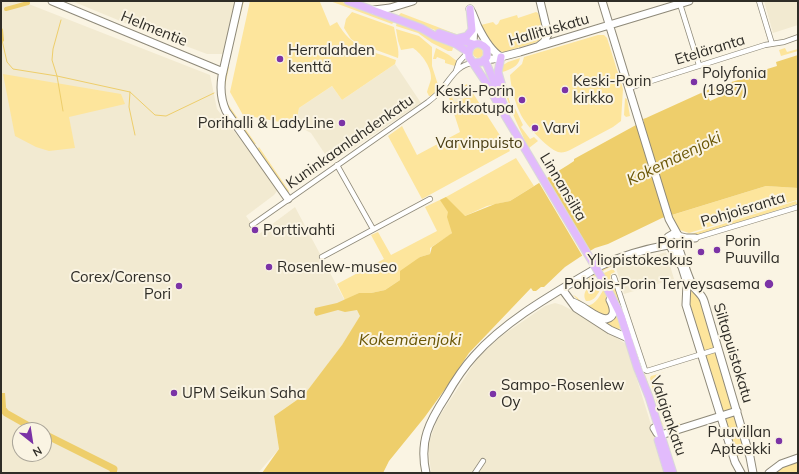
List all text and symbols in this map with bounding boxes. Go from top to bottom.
street label: Helmentie [118,7,190,51]
street label: Hallituskatu [507,10,591,50]
street label: Eteläranta [673,31,747,69]
place label: Herralahden kenttä [288,41,375,76]
marker: Herralahden kenttä [275,54,285,64]
place label: Polyfonia (1987) [702,64,766,99]
place label: Keski-Porin kirkko [573,72,651,107]
marker: Polyfonia (1987) [689,77,699,87]
place label: Keski-Porin kirkkotupa [436,82,514,117]
marker: Keski-Porin kirkko [560,85,570,95]
street label: Kuninkaanlahdenkatu [283,91,417,193]
marker: Keski-Porin kirkkotupa [517,95,527,105]
place label: Porihalli & LadyLine [198,114,334,132]
marker: Porihalli & LadyLine [337,118,347,128]
place label: Varvi [543,119,579,137]
marker: Varvi [530,123,540,133]
water label: Kokemäenjoki [624,128,724,190]
park label: Varvinpuisto [435,134,523,152]
street label: Linnansilta [536,150,590,224]
street label: Pohjoisranta [699,189,787,231]
place label: Porttivahti [263,221,335,239]
marker: Porttivahti [250,225,260,235]
place label: Porin Puuvilla [725,232,780,267]
place label: Porin Yliopistokeskus [588,234,693,269]
marker: Porin Puuvilla [712,245,722,255]
marker: Porin Yliopistokeskus [696,247,706,257]
place label: Rosenlew-museo [277,258,397,276]
marker: Rosenlew-museo [264,262,274,272]
place label: Corex/Corenso Pori [70,268,171,303]
place label: Pohjois-Porin Terveysasema [564,275,760,293]
marker: Pohjois-Porin Terveysasema [763,278,775,290]
marker: Corex/Corenso Pori [174,281,184,291]
street label: Siltapuistokatu [709,301,757,405]
water label: Kokemäenjoki [359,330,461,350]
street label: Valajankatu [646,374,690,458]
place label: Sampo-Rosenlew Oy [501,376,625,411]
place label: UPM Seikun Saha [182,384,306,402]
marker: UPM Seikun Saha [169,388,179,398]
marker: Sampo-Rosenlew Oy [488,389,498,399]
north arrow [12,422,52,462]
place label: Puuvillan Apteekki [708,423,771,458]
marker: Puuvillan Apteekki [774,436,784,446]
text: N [30,443,45,460]

